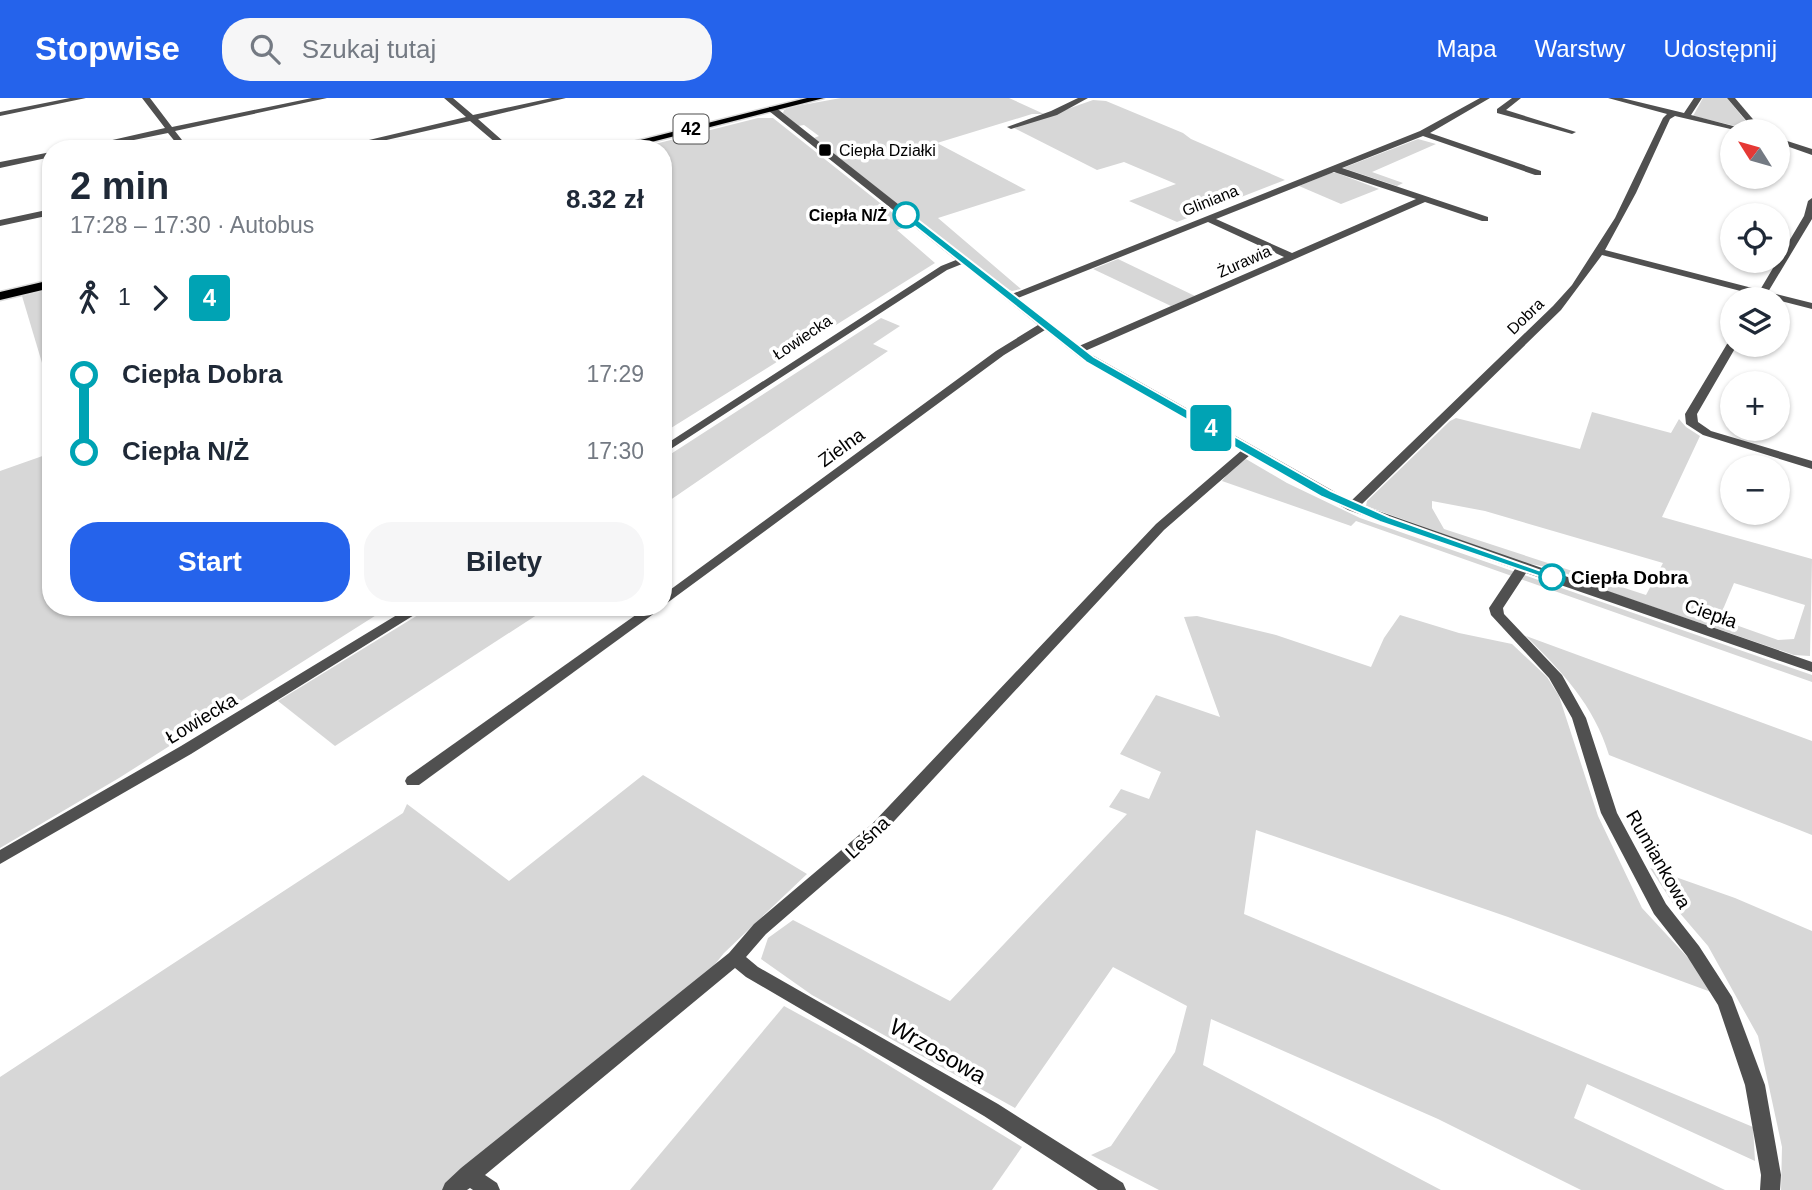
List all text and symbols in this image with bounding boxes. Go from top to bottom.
search box [222,18,712,81]
text: Stopwise [35,30,180,67]
icon: search [246,30,284,68]
text: Szukaj tutaj [302,34,436,64]
text: Mapa [1436,35,1496,62]
text: Warstwy [1534,35,1626,62]
text: Udostępnij [1664,35,1777,62]
road number: 42 [674,114,708,144]
north arrow [1720,119,1790,189]
map controls [1720,119,1790,525]
marker: Ciepła Działki [817,142,833,158]
place label: Ciepła Działki [839,142,936,159]
text: 2 min [70,165,169,207]
street label: Gliniana [1180,182,1241,219]
text: 8.32 zł [566,184,644,214]
marker: Ciepła N/Ż [893,202,919,228]
button: locate [1720,203,1790,273]
place label: Ciepła N/Ż [809,207,887,224]
text: 17:28 – 17:30 · Autobus [70,212,314,238]
street label: Żurawia [1214,241,1274,281]
icon: walk [70,279,108,317]
icon: forward [141,279,179,317]
text: 1 [118,284,131,310]
text: 4 [203,284,216,311]
button: layers [1720,287,1790,357]
street label: Dobra [1504,295,1547,338]
street label: Łowiecka [770,312,835,363]
text: Ciepła Dobra [122,359,282,389]
text: 17:29 [586,361,644,387]
button: + [1720,371,1790,441]
line badge: 4 [1188,405,1234,451]
text: 4 [1204,414,1218,441]
street label: Zielna [814,423,869,471]
text: Ciepła N/Ż [122,436,249,466]
text: 17:30 [586,438,644,464]
button: − [1720,455,1790,525]
button: Start [70,522,350,602]
button: Bilety [364,522,644,602]
marker: Ciepła Dobra [1539,564,1565,590]
place label: Ciepła Dobra [1571,567,1689,588]
street label: Ciepła [1682,595,1740,632]
street label: Łowiecka [162,689,241,748]
street label: Rumiankowa [1622,806,1695,912]
street label: Leśna [841,812,894,863]
street label: Wrzosowa [885,1013,991,1089]

